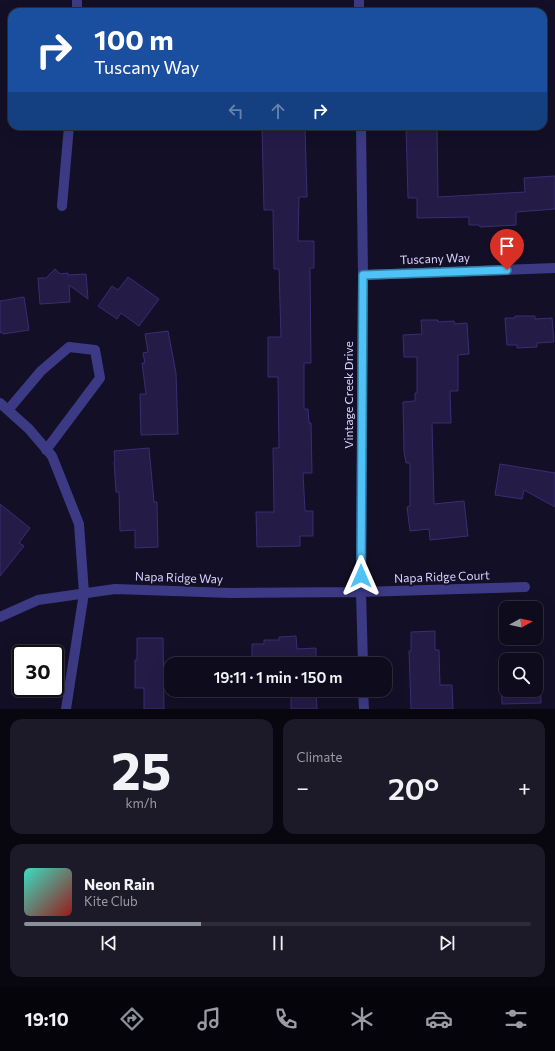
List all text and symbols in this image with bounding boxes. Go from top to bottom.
text: 100 m [94,22,174,56]
icon: right [28,24,80,76]
text: Tuscany Way [94,56,199,78]
icon: left [225,100,247,122]
icon: ahead [267,100,289,122]
icon: right [309,100,331,122]
pin [490,229,524,270]
icon: arrive [496,235,518,257]
street label: Tuscany Way [400,250,470,266]
street label: Vintage Creek Drive [341,341,355,449]
position arrow [340,555,382,597]
street label: Napa Ridge Court [394,567,490,585]
street label: Napa Ridge Way [135,568,223,586]
north arrow [499,601,543,645]
map controls [499,601,543,697]
speed limit sign: 30 [12,645,64,697]
button: search [499,653,543,697]
text: 19:11 · 1 min · 150 m [214,668,342,686]
text: 25 [111,737,171,801]
text: Climate [297,749,342,765]
text: 20° [388,769,439,806]
text: − [297,774,309,801]
text: + [518,774,531,801]
text: km/h [125,795,157,811]
text: Neon Rain [84,875,155,893]
text: Kite Club [84,893,138,909]
icon: previous [98,932,120,954]
icon: pause [267,932,289,954]
icon: next [436,932,458,954]
icon: directions [118,1005,146,1033]
icon: music [195,1005,223,1033]
icon: phone [272,1005,300,1033]
icon: climate [348,1005,376,1033]
icon: car [425,1005,453,1033]
icon: filters [502,1005,530,1033]
text: 19:10 [24,1008,69,1030]

